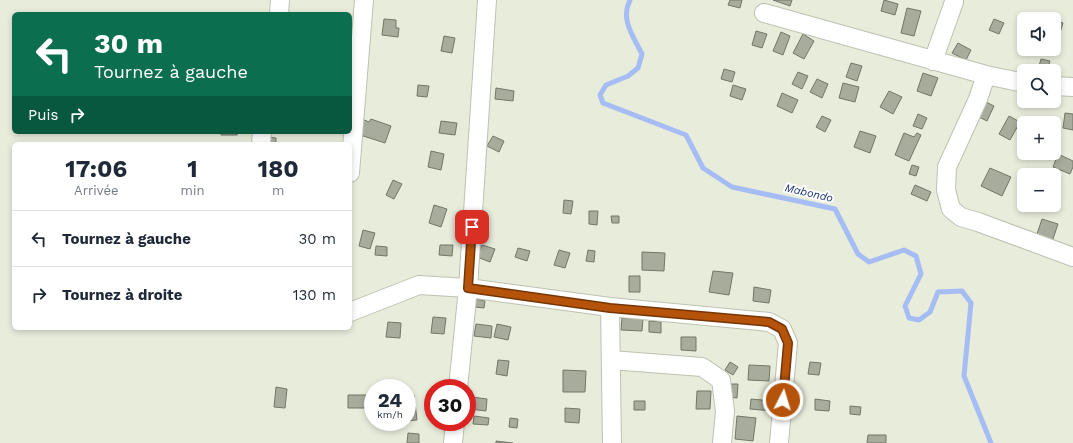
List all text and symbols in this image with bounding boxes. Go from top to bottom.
map controls [1017,12,1061,212]
button: sound [1017,12,1061,56]
text: 30 m [94,27,163,60]
icon: left [28,28,80,80]
text: Tournez à gauche [94,61,248,82]
button: search [1017,64,1061,108]
icon: right [66,104,88,126]
text: Puis [28,106,58,124]
button: + [1017,116,1061,160]
text: 17:06 [65,155,127,183]
text: 1 [187,155,198,183]
text: 180 [258,155,299,183]
button: − [1017,168,1061,212]
water label: Mabondo [784,181,834,205]
text: Arrivée [74,183,119,198]
text: min [181,183,205,198]
text: m [272,183,284,198]
pin [455,210,489,244]
icon: arrive [461,216,483,238]
icon: left [28,228,50,250]
text: Tournez à gauche [62,230,191,248]
text: 30 m [299,230,336,248]
icon: right [28,284,50,306]
text: Tournez à droite [62,286,182,304]
text: 130 m [293,286,336,304]
speed limit sign: 30 [424,379,476,431]
position arrow [762,379,804,421]
text: 24 [378,388,402,412]
text: km/h [377,409,403,420]

